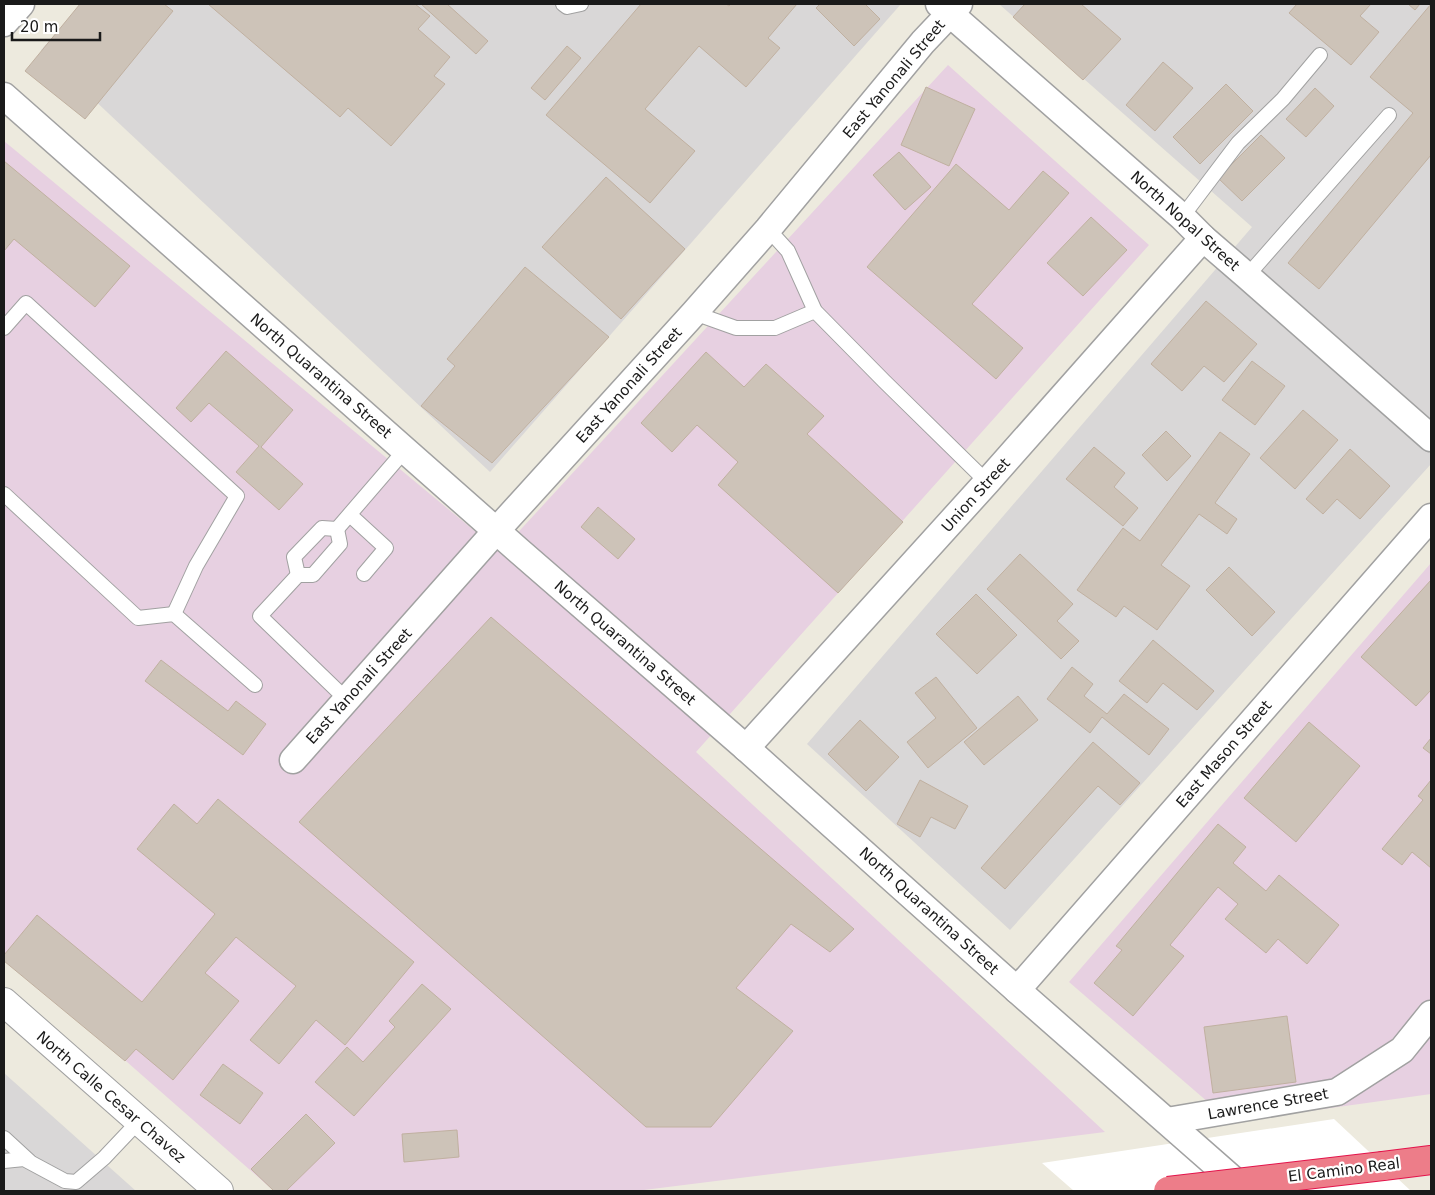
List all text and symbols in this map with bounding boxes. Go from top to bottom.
scale bar [12,10,100,42]
street label: East Yanonali Street [839,16,949,142]
text: 20 m [20,18,58,36]
street label: North Nopal Street [1127,167,1243,275]
street label: North Quarantina Street [247,310,395,442]
street label: East Yanonali Street [572,323,686,447]
street label: Union Street [938,454,1014,536]
street label: North Quarantina Street [551,577,699,709]
street label: East Yanonali Street [302,624,416,748]
street label: East Mason Street [1173,697,1276,811]
street label: North Quarantina Street [856,844,1002,978]
street label: North Calle Cesar Chavez [33,1027,189,1167]
street label: Lawrence Street [1206,1085,1330,1123]
street label: El Camino Real [1287,1154,1401,1186]

